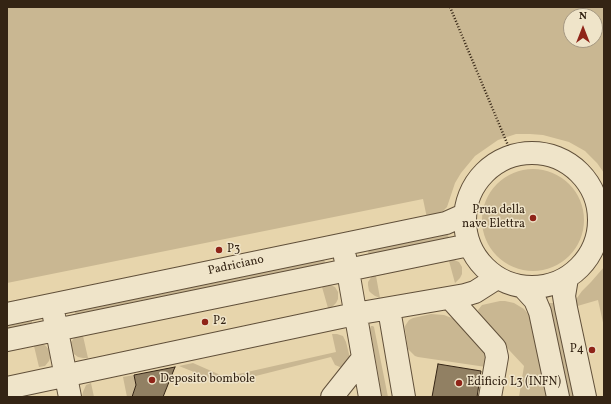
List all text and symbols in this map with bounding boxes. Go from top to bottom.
north arrow [563,8,603,48]
text: N [579,9,587,24]
place label: Prua della nave Elettra [462,204,525,232]
marker: Prua della nave Elettra [528,213,538,223]
place label: P3 [227,243,240,257]
marker: P3 [214,245,224,255]
street label: Padriciano [207,253,265,279]
place label: P2 [213,315,226,329]
marker: P2 [200,317,210,327]
place label: P4 [570,343,584,357]
marker: P4 [587,345,597,355]
place label: Deposito bombole [160,373,255,387]
marker: Deposito bombole [147,375,157,385]
place label: Edificio L3 (INFN) [467,376,561,390]
marker: Edificio L3 (INFN) [454,378,464,388]

